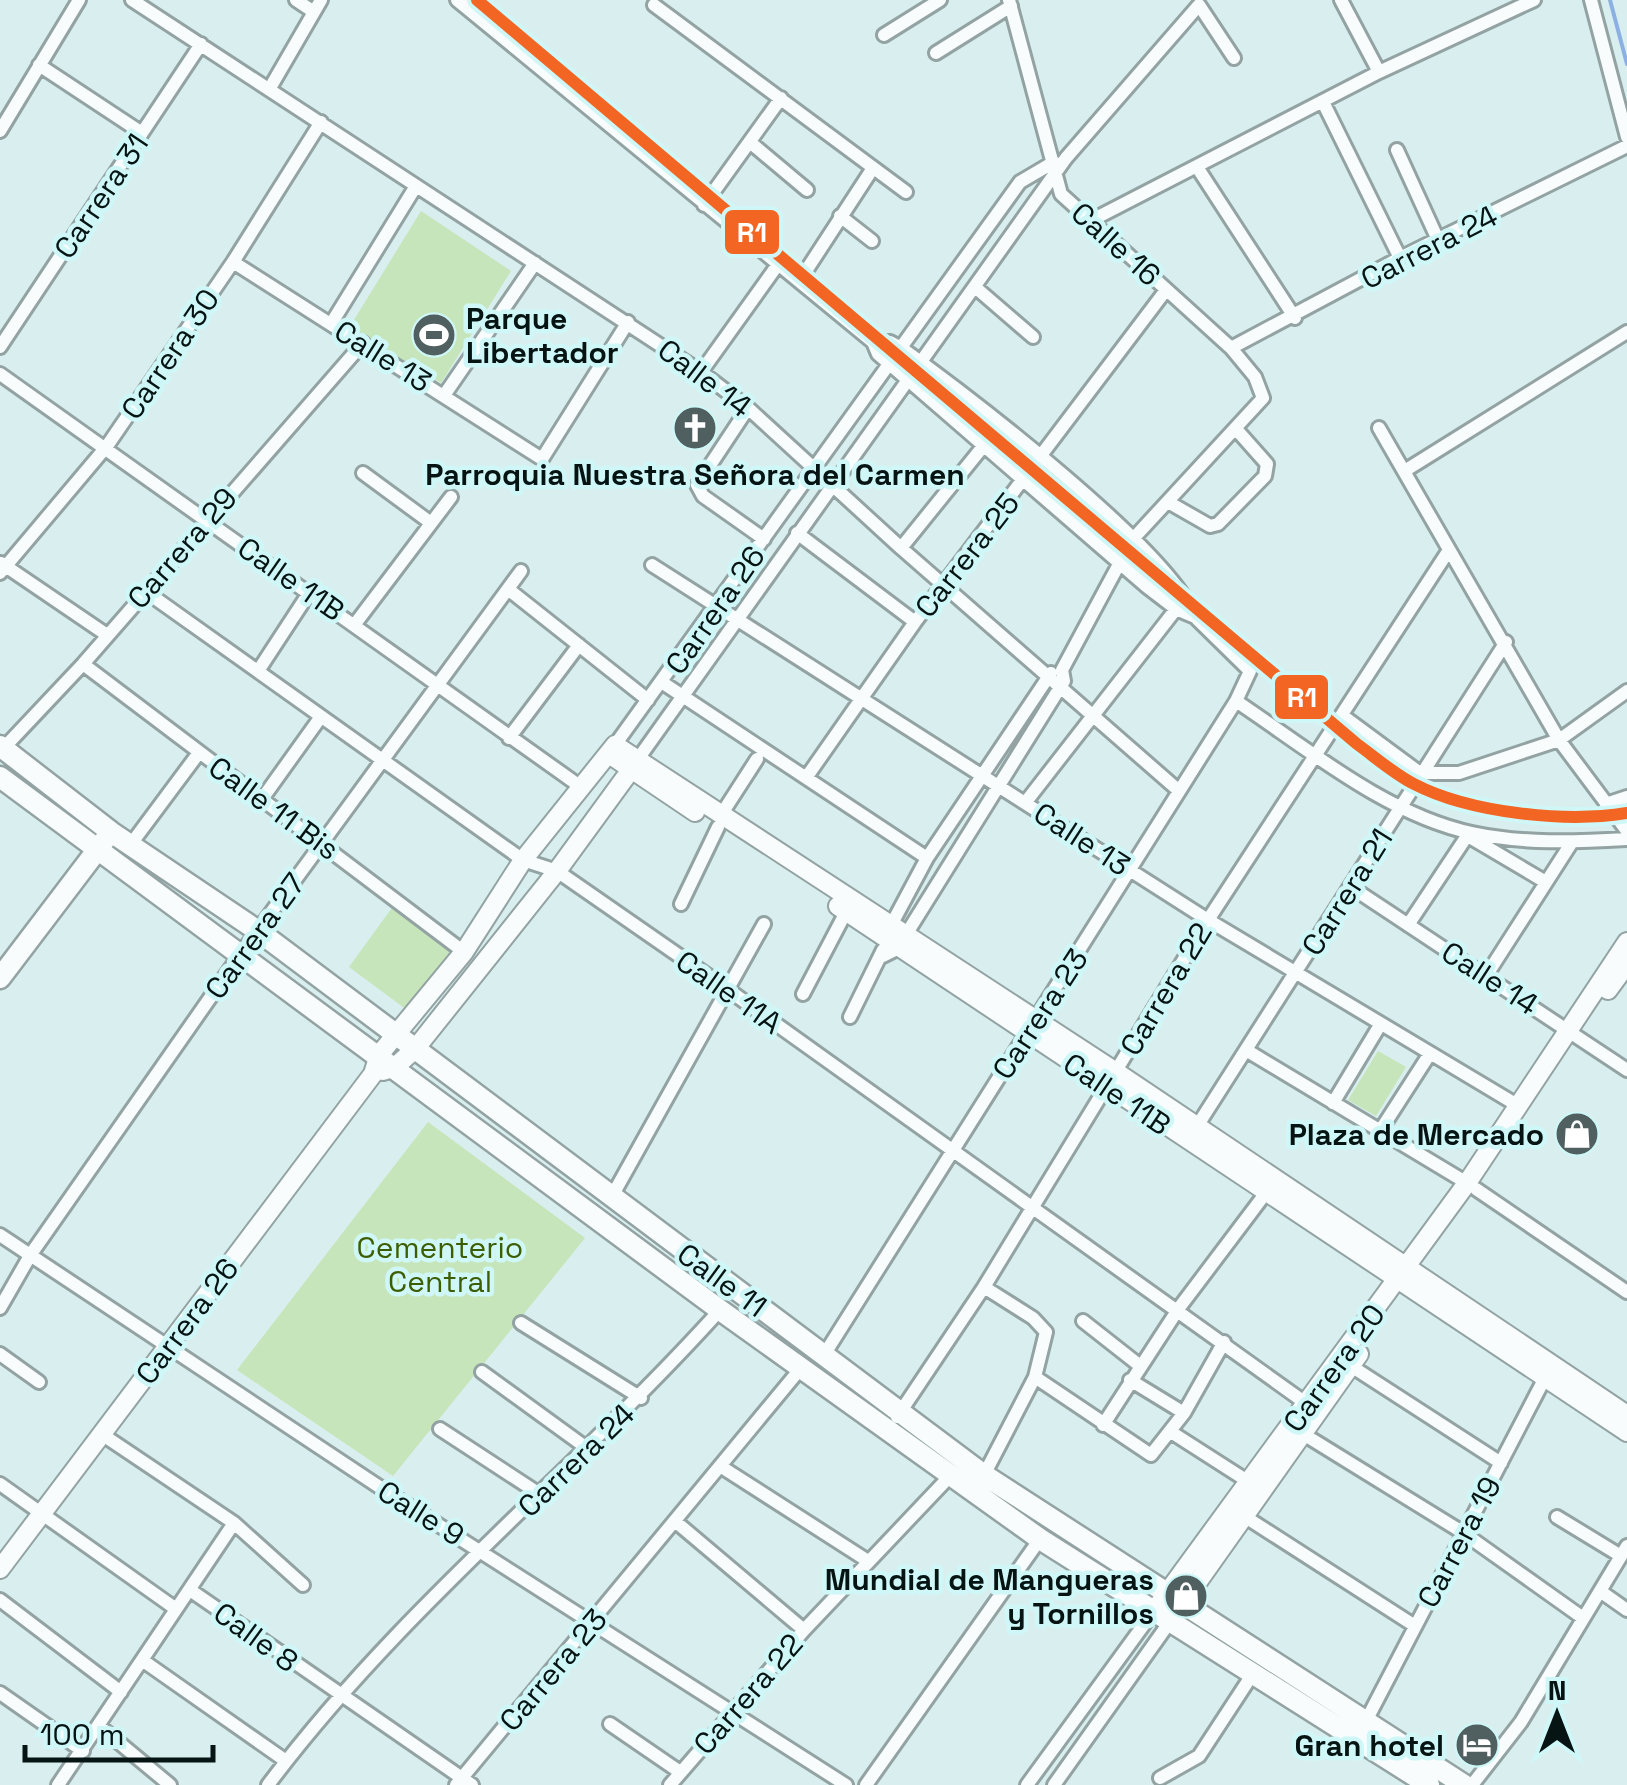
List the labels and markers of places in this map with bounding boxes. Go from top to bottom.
place label: Parque Libertador [466,299,619,372]
sports icon: Parque Libertador [411,312,457,358]
church icon: Parroquia Nuestra Señora del Carmen [672,405,718,451]
place label: Parroquia Nuestra Señora del Carmen [425,455,965,494]
shop icon: Plaza de Mercado [1554,1111,1600,1157]
place label: Plaza de Mercado [1289,1115,1544,1154]
place label: Mundial de Mangueras y Tornillos [825,1560,1154,1633]
shop icon: Mundial de Mangueras y Tornillos [1163,1573,1209,1619]
hotel icon: Gran hotel [1454,1722,1500,1768]
place label: Gran hotel [1294,1726,1444,1765]

